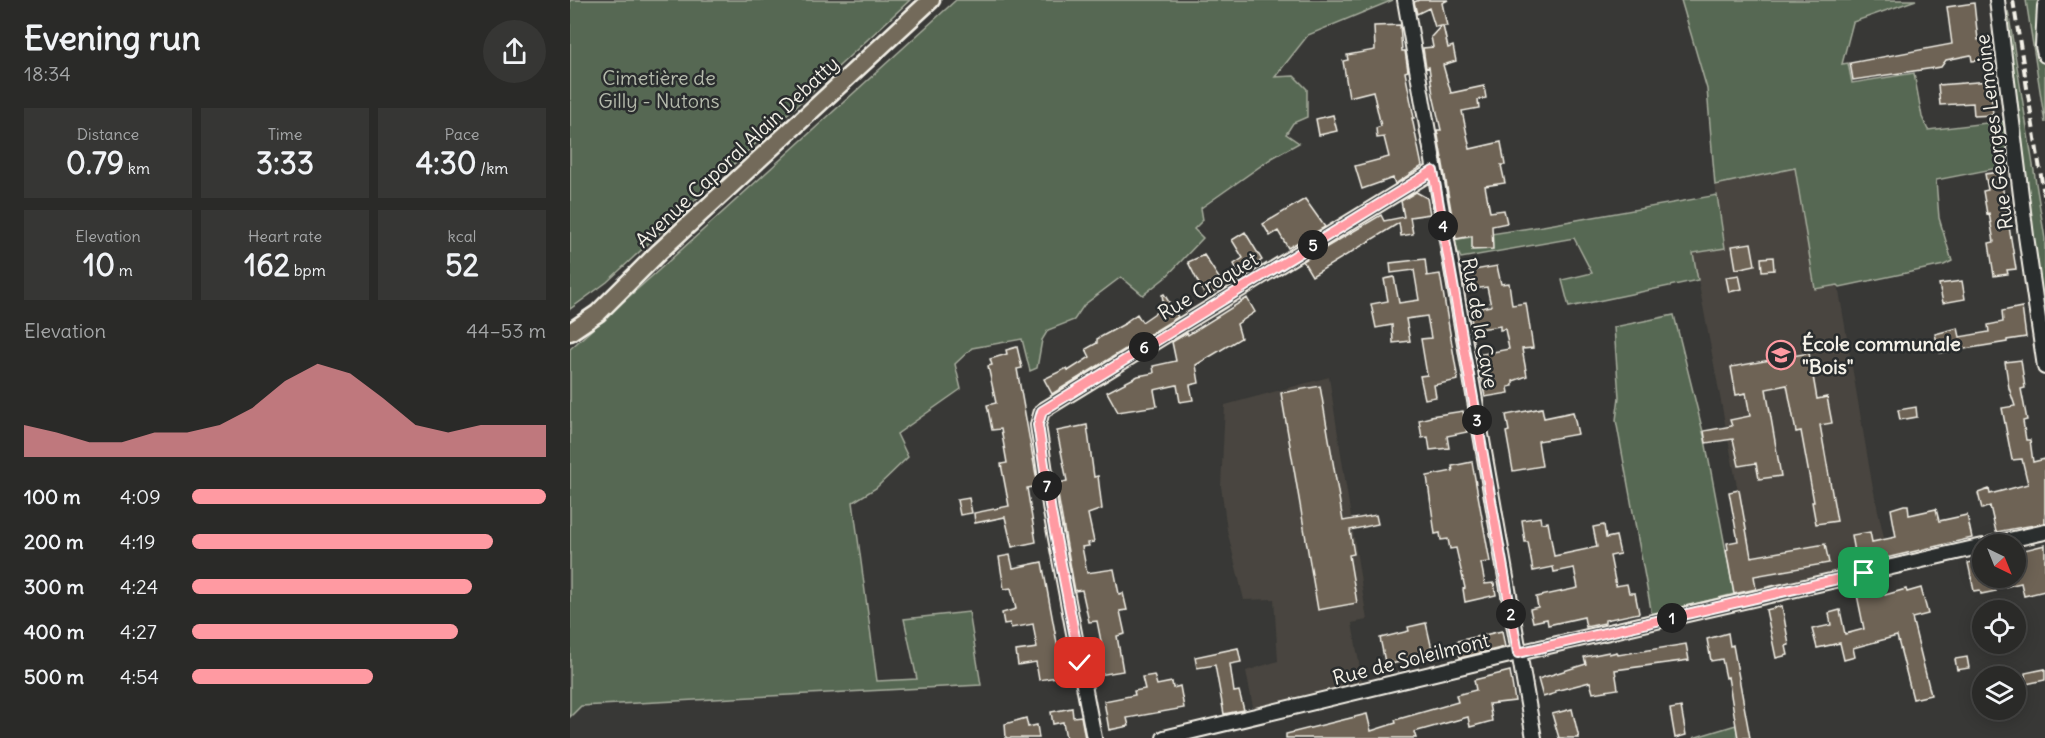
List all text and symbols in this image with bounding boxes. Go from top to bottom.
text: Evening run [24,17,200,59]
button: share [483,20,546,83]
street label: Rue Georges Lemoine [1969,33,2018,231]
street label: Avenue Caporal Alain Debatty [630,51,844,253]
text: 18:34 [24,61,71,86]
park label: Cimetière de Gilly - Nutons [598,65,720,113]
text: Distance [77,124,139,144]
text: Time [268,124,302,144]
text: Pace [445,124,479,144]
text: 0.79 [66,144,124,182]
text: 3:33 [256,144,314,182]
text: 4:30 [416,144,477,182]
text: km [124,158,150,178]
text: /km [477,158,508,178]
pin: 4 [1428,211,1458,241]
text: 4 [1438,216,1448,236]
text: Elevation [75,226,141,246]
text: Heart rate [248,226,322,246]
text: kcal [448,226,476,246]
pin: 5 [1298,230,1328,260]
text: 5 [1308,235,1318,255]
text: 10 [83,246,115,284]
text: 162 [244,246,290,284]
text: 52 [445,246,479,284]
street label: Rue Croquet [1153,246,1262,325]
street label: Rue de la Cave [1457,256,1504,390]
text: m [115,260,133,280]
text: bpm [290,260,326,280]
text: Elevation [24,318,106,343]
text: 44–53 m [466,318,546,343]
place label: École communale "Bois" [1802,331,1961,379]
pin: 6 [1129,332,1159,362]
text: 6 [1139,337,1149,357]
school or university icon: École communale "Bois" [1765,339,1797,371]
pin: 3 [1462,405,1492,435]
text: 3 [1472,410,1482,430]
pin: 7 [1032,471,1062,501]
text: 7 [1043,476,1051,496]
text: 100 m [24,484,81,509]
text: 4:09 [120,484,161,509]
text: 200 m [24,529,84,554]
text: 4:19 [120,529,156,554]
north arrow [1972,534,2026,588]
map controls [1972,534,2026,720]
pin [1838,547,1889,598]
icon: arrive [1847,556,1880,589]
text: 300 m [24,574,84,599]
text: 4:24 [120,574,158,599]
pin: 2 [1496,599,1526,629]
button: locate [1972,600,2026,654]
pin: 1 [1657,603,1687,633]
text: 2 [1507,604,1515,624]
text: 1 [1669,608,1675,628]
text: 400 m [24,619,84,644]
text: 4:27 [120,619,157,644]
street label: Rue de Soleilmont [1330,627,1492,690]
pin [1054,637,1105,688]
icon: check [1063,646,1096,679]
text: 500 m [24,664,84,689]
text: 4:54 [120,664,159,689]
button: layers [1972,666,2026,720]

